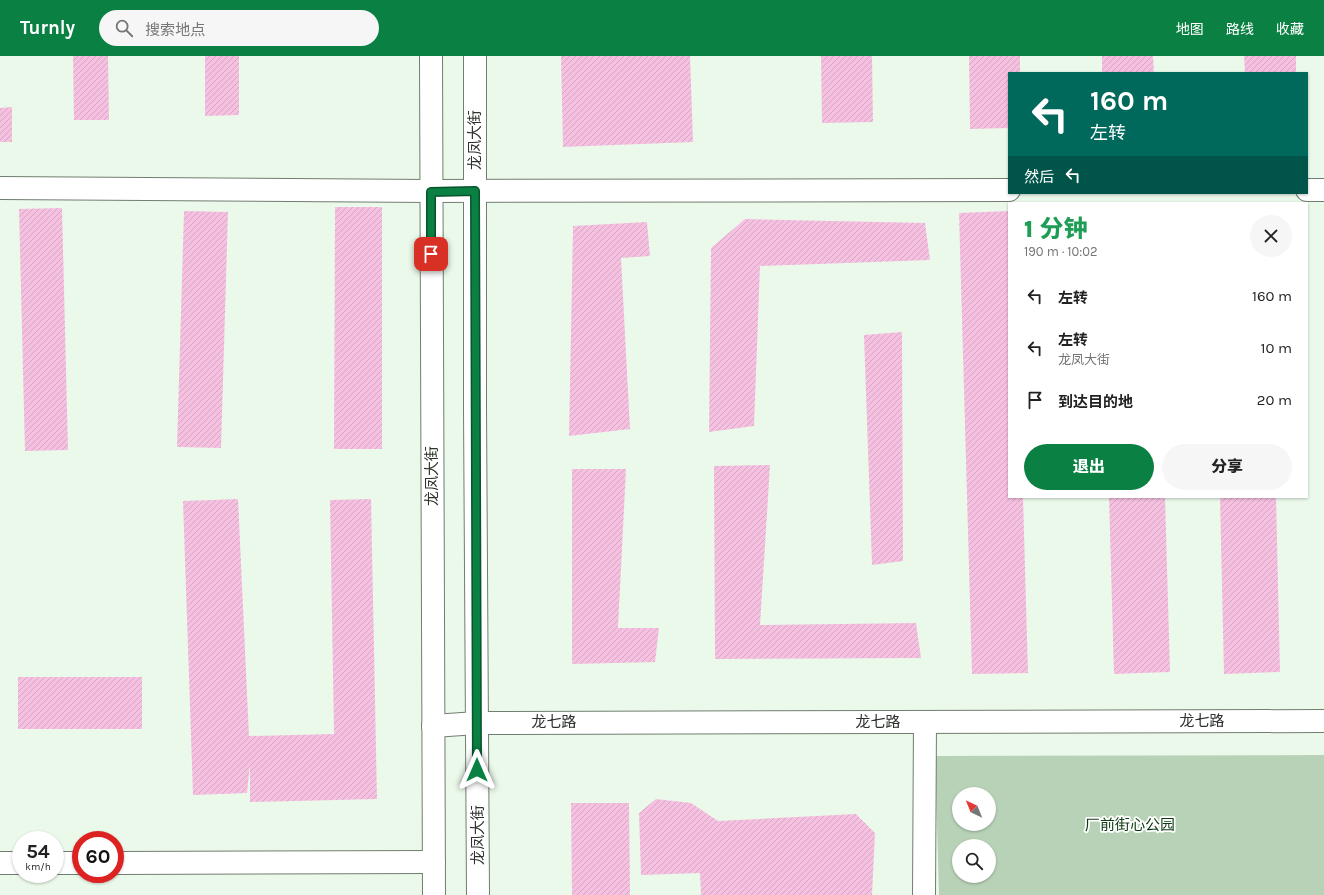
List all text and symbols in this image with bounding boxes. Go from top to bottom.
search box [99,10,379,46]
text: Turnly [20,17,75,39]
icon: search [113,17,135,39]
text: 搜索地点 [145,21,205,39]
text: 地图 [1176,21,1204,38]
text: 路线 [1226,21,1254,38]
text: 收藏 [1276,21,1304,38]
text: 160 m [1090,84,1168,117]
icon: left [1024,88,1076,140]
street label: 龙凤大街 [466,110,484,170]
text: 左转 [1090,122,1126,144]
icon: left [1062,164,1084,186]
text: 然后 [1024,168,1054,186]
text: 1 分钟 [1024,215,1088,243]
button: close [1250,215,1292,257]
pin [414,237,448,271]
icon: arrive [420,243,442,265]
text: 190 m · 10:02 [1024,244,1098,259]
icon: left [1024,285,1046,307]
text: 160 m [1252,287,1292,305]
text: 左转 [1058,289,1088,307]
text: 左转 [1058,331,1088,349]
icon: left [1024,337,1046,359]
text: 10 m [1261,339,1292,357]
text: 龙凤大街 [1058,352,1110,367]
icon: arrive [1024,389,1046,411]
text: 20 m [1257,391,1292,409]
text: 到达目的地 [1058,393,1133,411]
button: 退出 [1024,444,1154,490]
button: 分享 [1162,444,1292,490]
street label: 龙凤大街 [423,446,441,506]
street label: 龙七路 [1179,712,1225,730]
street label: 龙七路 [531,713,577,731]
street label: 龙七路 [855,713,901,731]
position arrow [456,749,498,791]
north arrow [952,787,996,831]
map controls [952,787,996,883]
street label: 龙凤大街 [469,805,487,865]
park label: 厂前街心公园 [1085,816,1175,834]
speed limit sign: 60 [72,831,124,883]
button: search [952,839,996,883]
text: 54 [26,840,50,863]
text: km/h [25,861,51,873]

